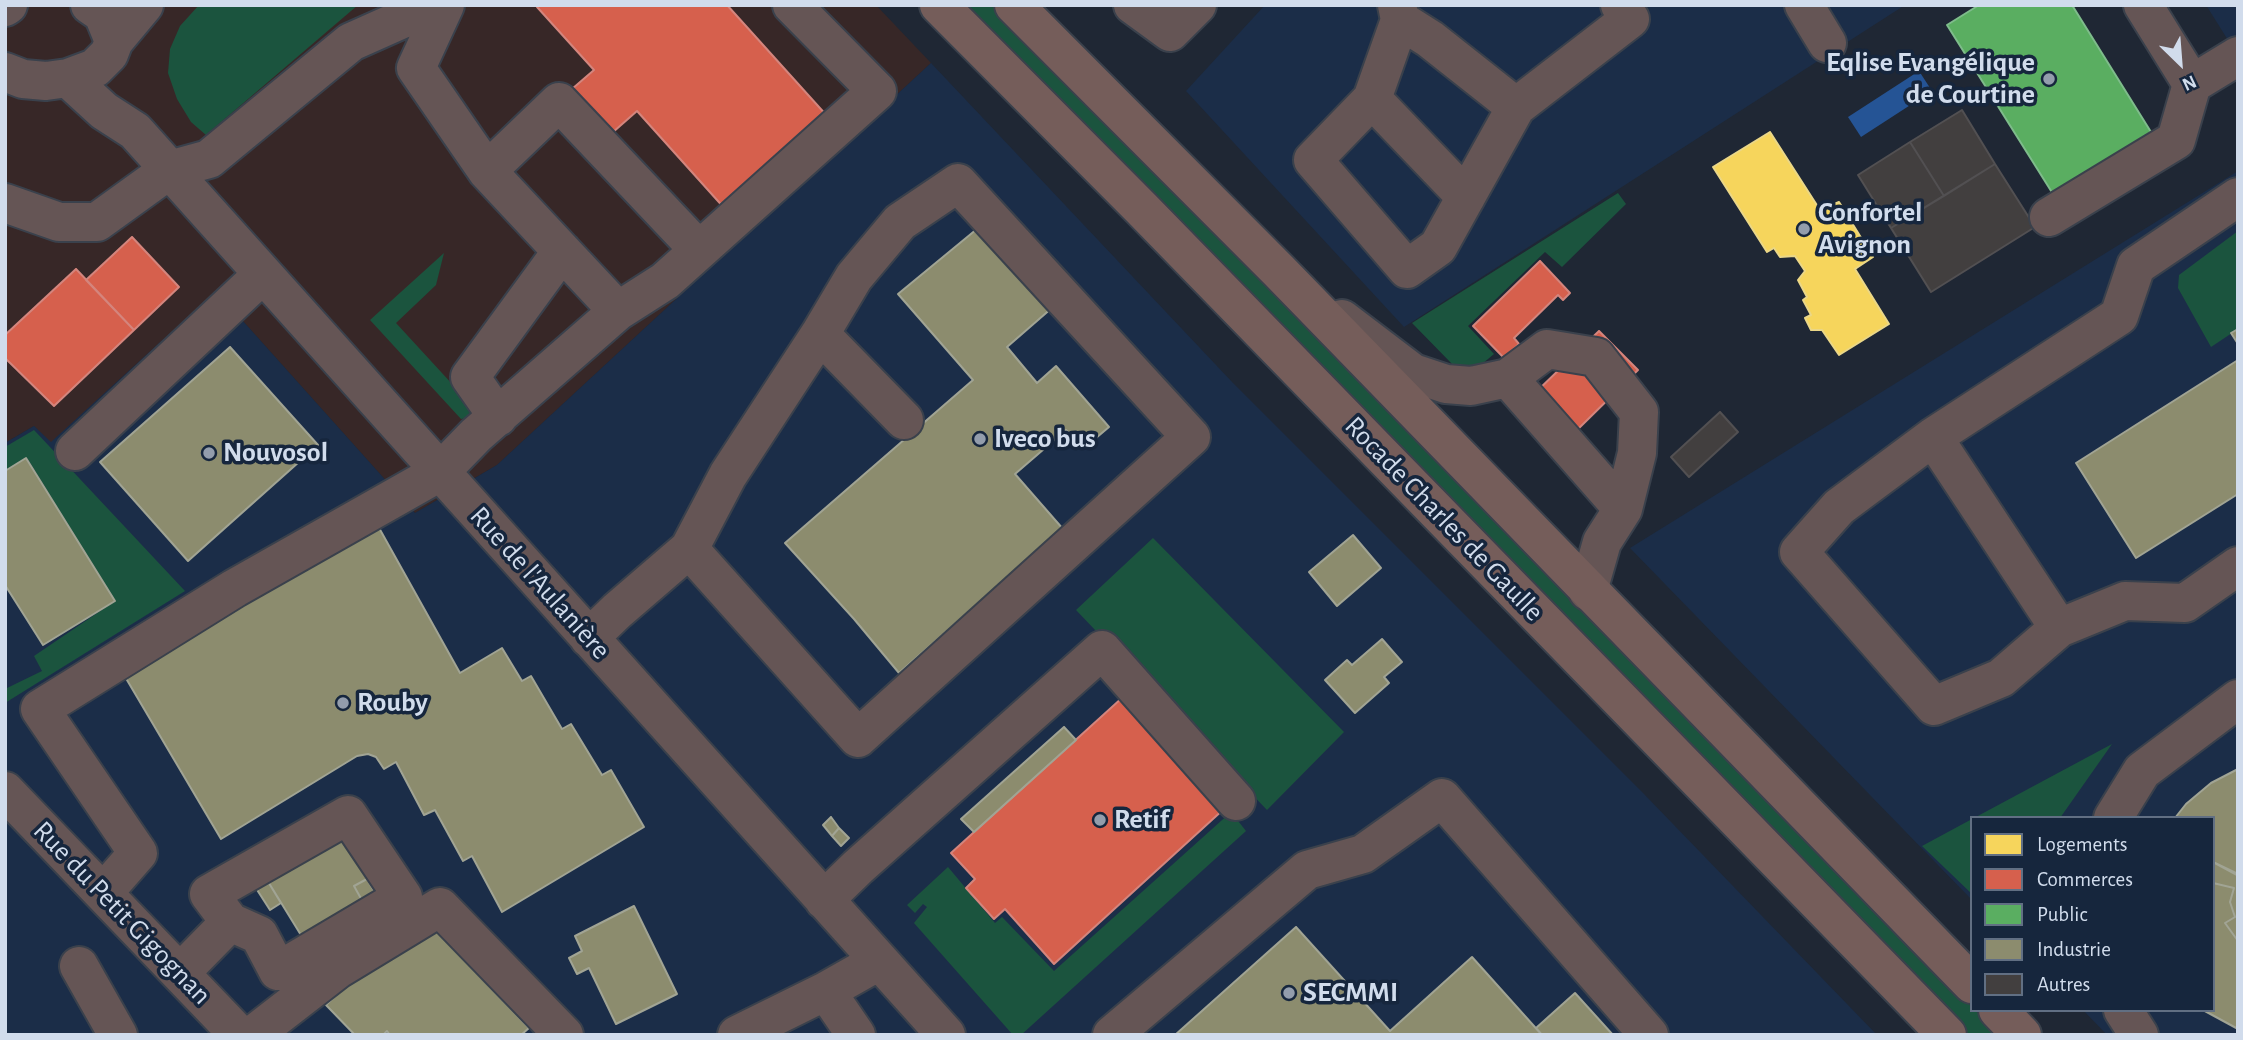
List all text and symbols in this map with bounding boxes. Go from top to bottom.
north arrow [2145,28,2215,98]
place label: Eqlise Evangélique de Courtine [1826,46,2035,112]
marker: Eqlise Evangélique de Courtine [2041,71,2057,87]
text: N [2179,71,2199,94]
place label: Confortel Avignon [1818,196,1922,262]
marker: Confortel Avignon [1796,221,1812,237]
street label: Rocade Charles de Gaulle [1337,410,1551,628]
place label: Iveco bus [994,422,1096,456]
marker: Iveco bus [972,431,988,447]
place label: Nouvosol [223,436,328,470]
marker: Nouvosol [201,445,217,461]
street label: Rue de l'Aulanière [463,500,617,666]
place label: Rouby [357,686,428,720]
marker: Rouby [335,695,351,711]
place label: Retif [1114,803,1169,837]
marker: Retif [1092,812,1108,828]
street label: Rue du Petit Gigognan [26,814,218,1012]
legend [1970,816,2215,1012]
text: Logements [2037,834,2127,855]
text: Commerces [2037,869,2133,890]
text: Public [2037,904,2087,925]
text: Industrie [2037,939,2111,960]
text: Autres [2037,974,2090,995]
place label: SECMMI [1303,976,1398,1010]
marker: SECMMI [1281,985,1297,1001]

